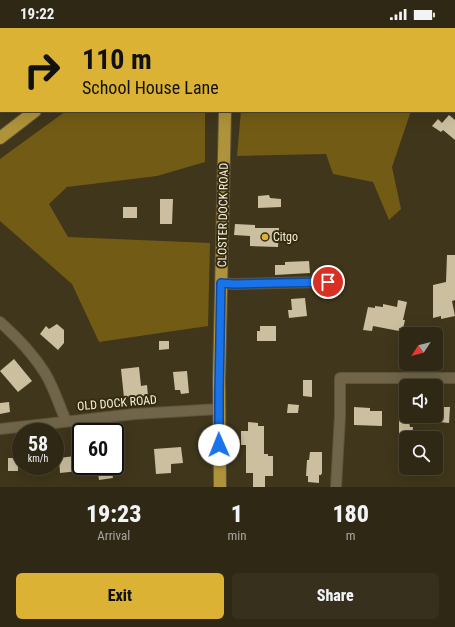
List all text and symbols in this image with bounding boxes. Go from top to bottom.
text: 19:22 [20,5,54,23]
text: 110 m [82,43,152,76]
icon: right [16,44,68,96]
text: School House Lane [82,77,219,98]
street label: CLOSTER DOCK ROAD [215,163,231,267]
place label: Citgo [273,230,298,244]
marker: Citgo [260,232,270,242]
pin [311,265,345,299]
icon: arrive [317,271,339,293]
north arrow [399,327,443,371]
map controls [399,327,443,475]
button: sound [399,379,443,423]
street label: OLD DOCK ROAD [77,393,158,413]
speed limit sign: 60 [72,423,124,475]
position arrow [198,424,240,466]
button: search [399,431,443,475]
text: 58 [28,432,48,456]
text: km/h [28,453,48,464]
text: 19:23 [86,500,142,528]
text: 1 [231,500,243,528]
text: 180 [332,500,369,528]
text: Arrival [97,528,130,543]
text: min [227,528,247,543]
text: m [346,528,356,543]
button: Exit [16,573,224,619]
button: Share [232,573,439,619]

